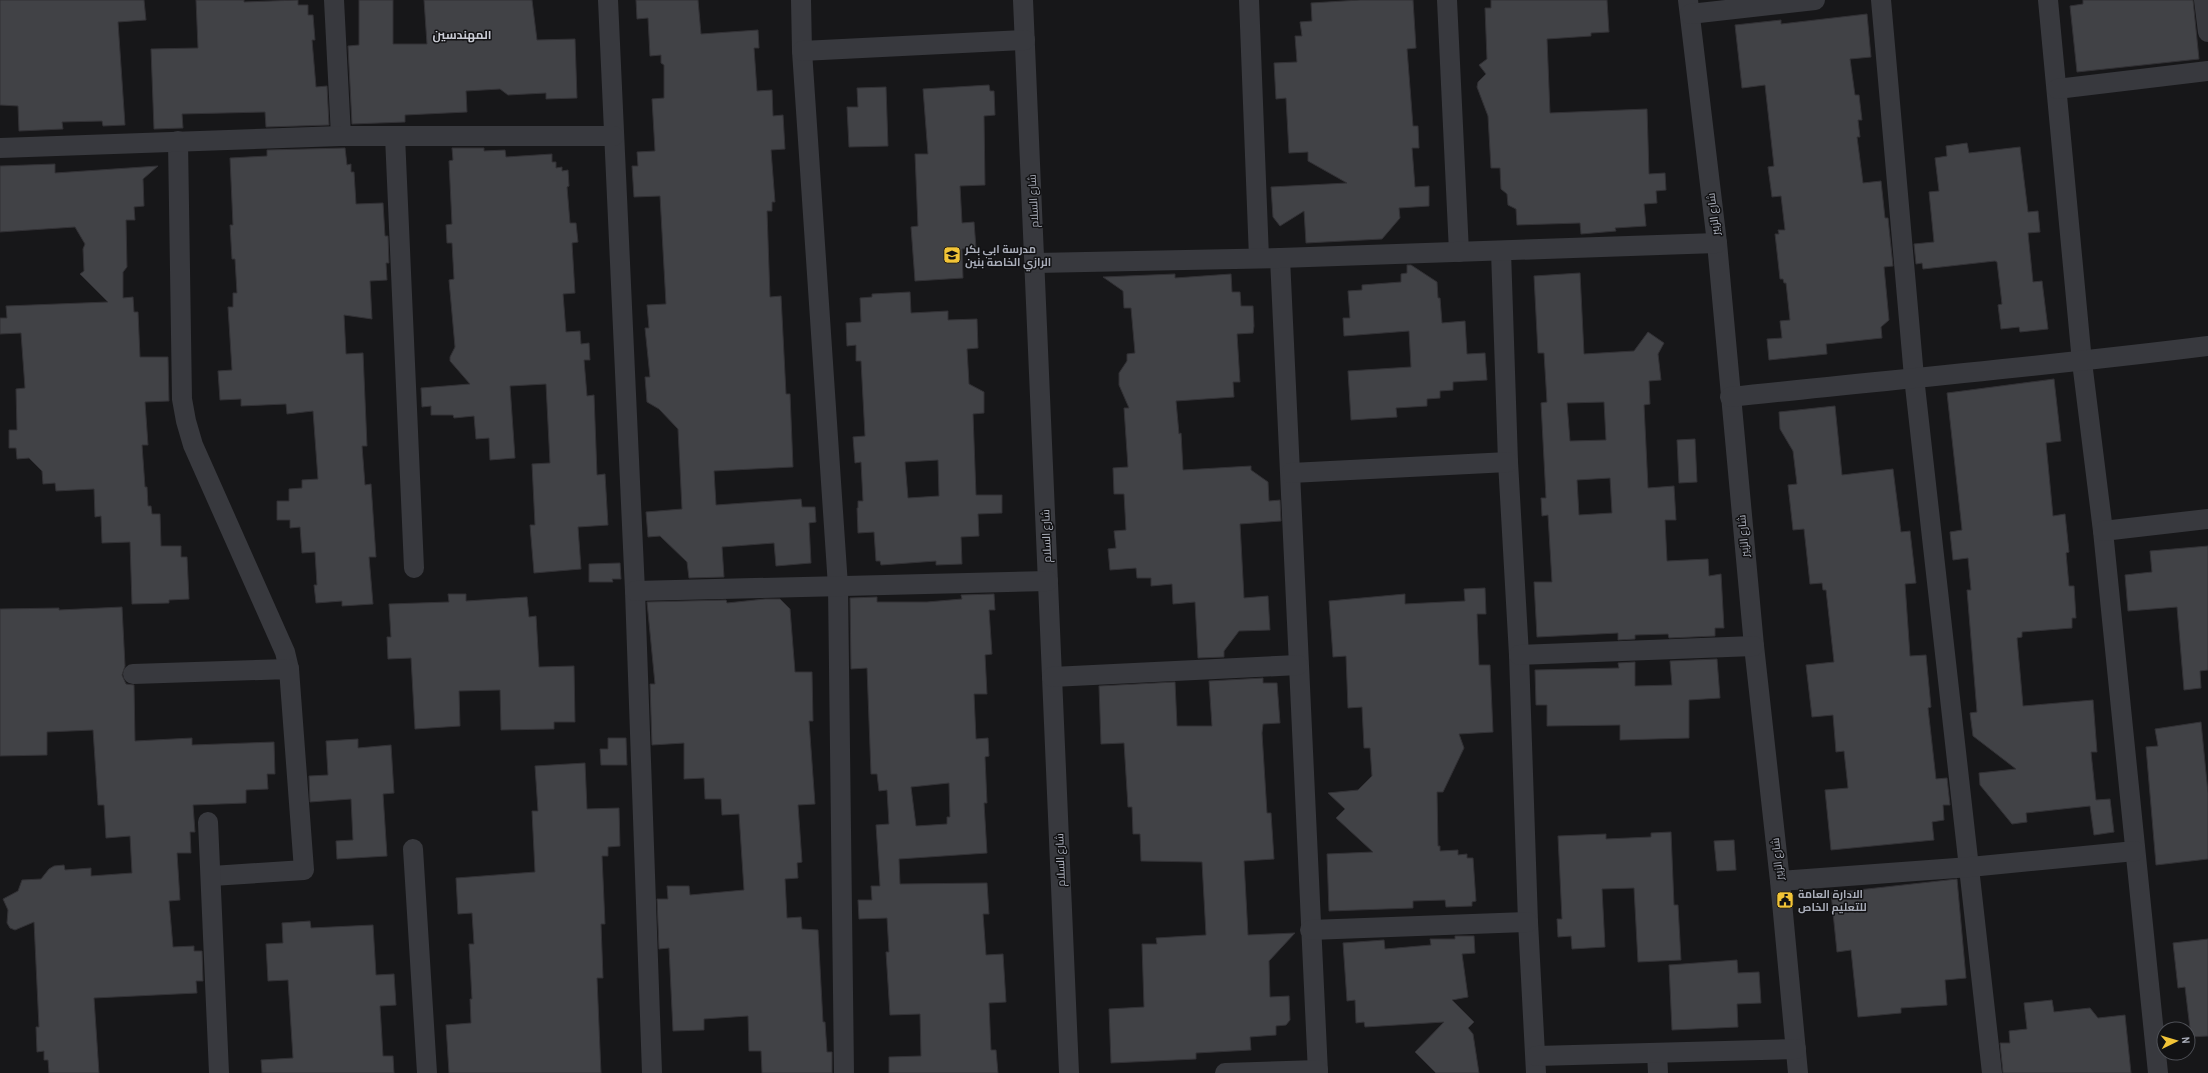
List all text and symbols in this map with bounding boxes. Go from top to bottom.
district label: المهندسين [433,27,492,43]
street label: شارع السلام [1025,174,1042,228]
street label: شارع الزبير [1703,192,1724,237]
place label: مدرسة ابي بكر الرازي الخاصة بنين [964,242,1051,272]
school or university icon: مدرسة ابي بكر الرازي الخاصة بنين [942,245,962,265]
street label: شارع السلام [1038,509,1055,563]
street label: شارع الزبير [1734,514,1753,559]
street label: شارع السلام [1052,833,1069,887]
street label: شارع الزبير [1768,837,1787,882]
place label: الادارة العامة للتعليم الخاص [1798,887,1867,915]
public building icon: الادارة العامة للتعليم الخاص [1775,890,1795,910]
north arrow [2156,1021,2196,1061]
text: N [2179,1036,2193,1044]

